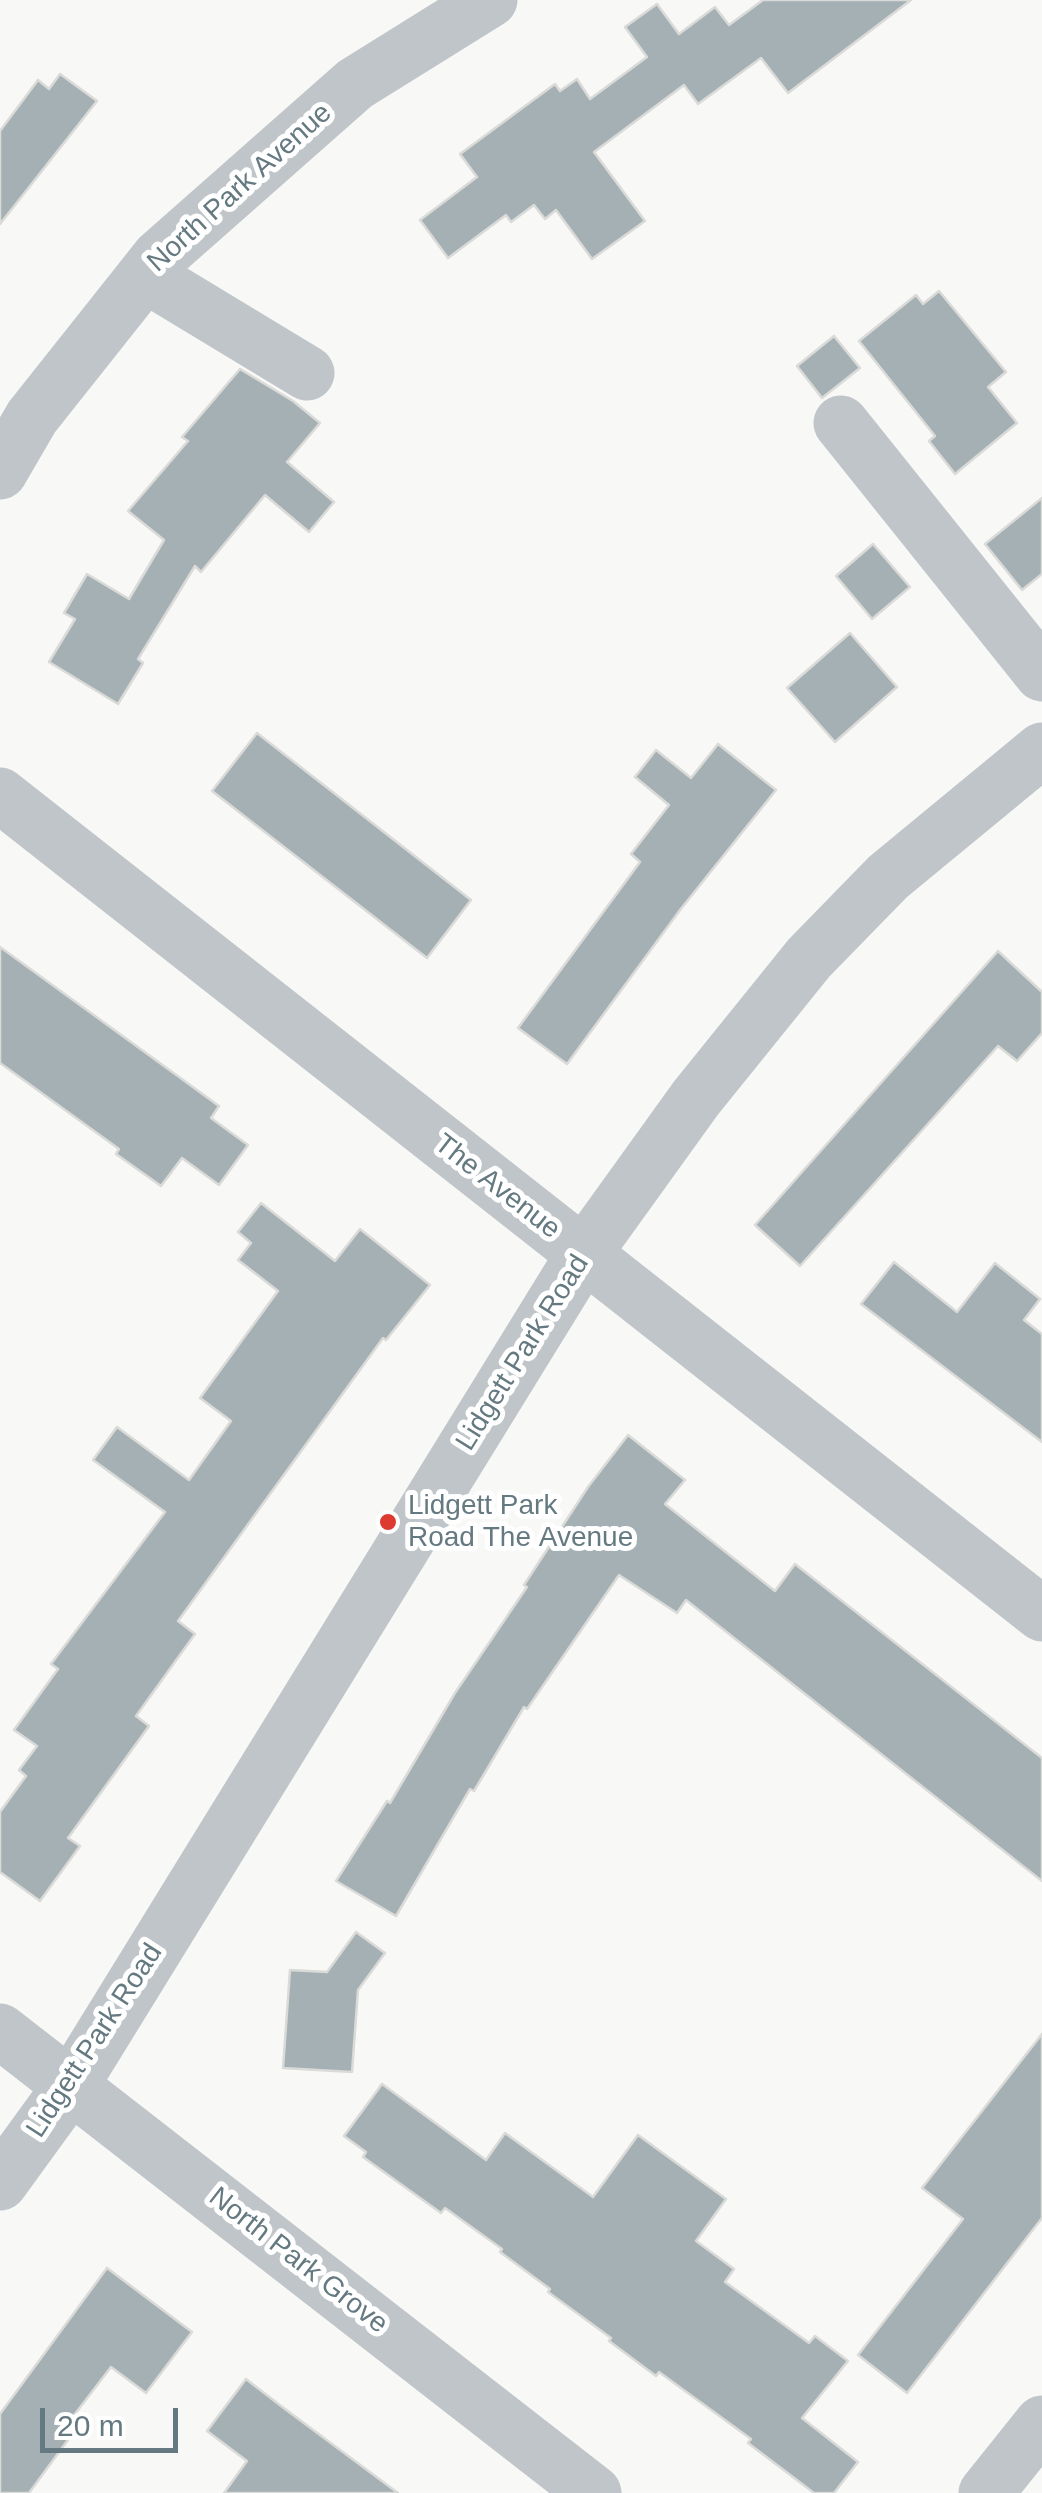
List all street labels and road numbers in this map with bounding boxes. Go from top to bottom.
street label: North Park Avenue [141,97,339,279]
street label: The Avenue [427,1127,567,1247]
street label: Lidgett Park Road [449,1249,597,1457]
street label: Lidgett Park Road [20,1938,170,2144]
street label: North Park Grove [202,2181,394,2341]

